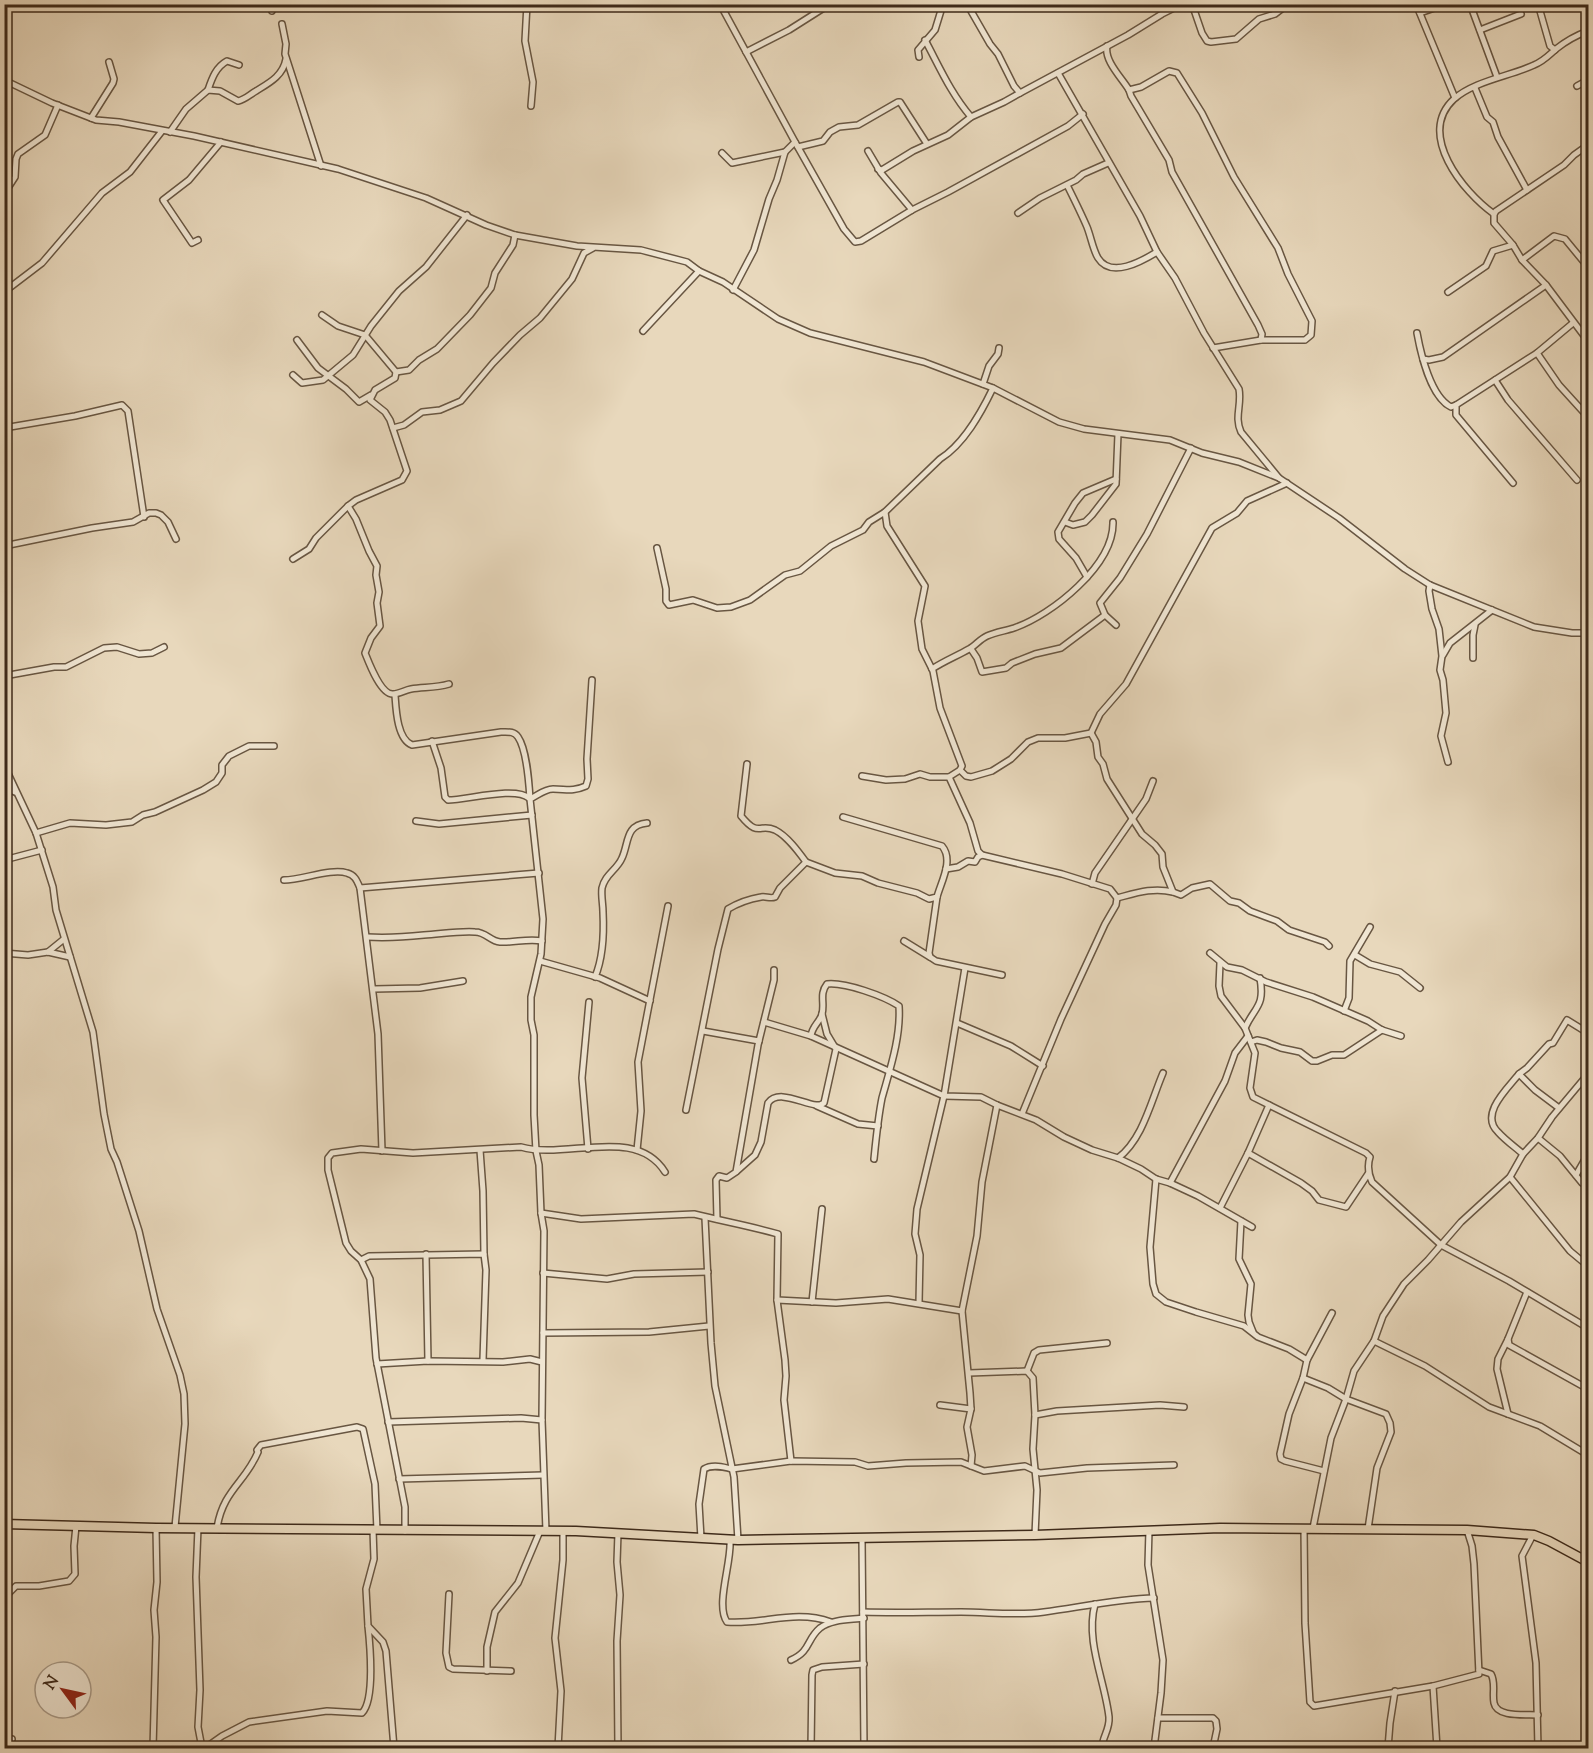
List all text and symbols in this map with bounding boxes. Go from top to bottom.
north arrow [33,1660,93,1720]
text: N [39,1671,66,1695]

